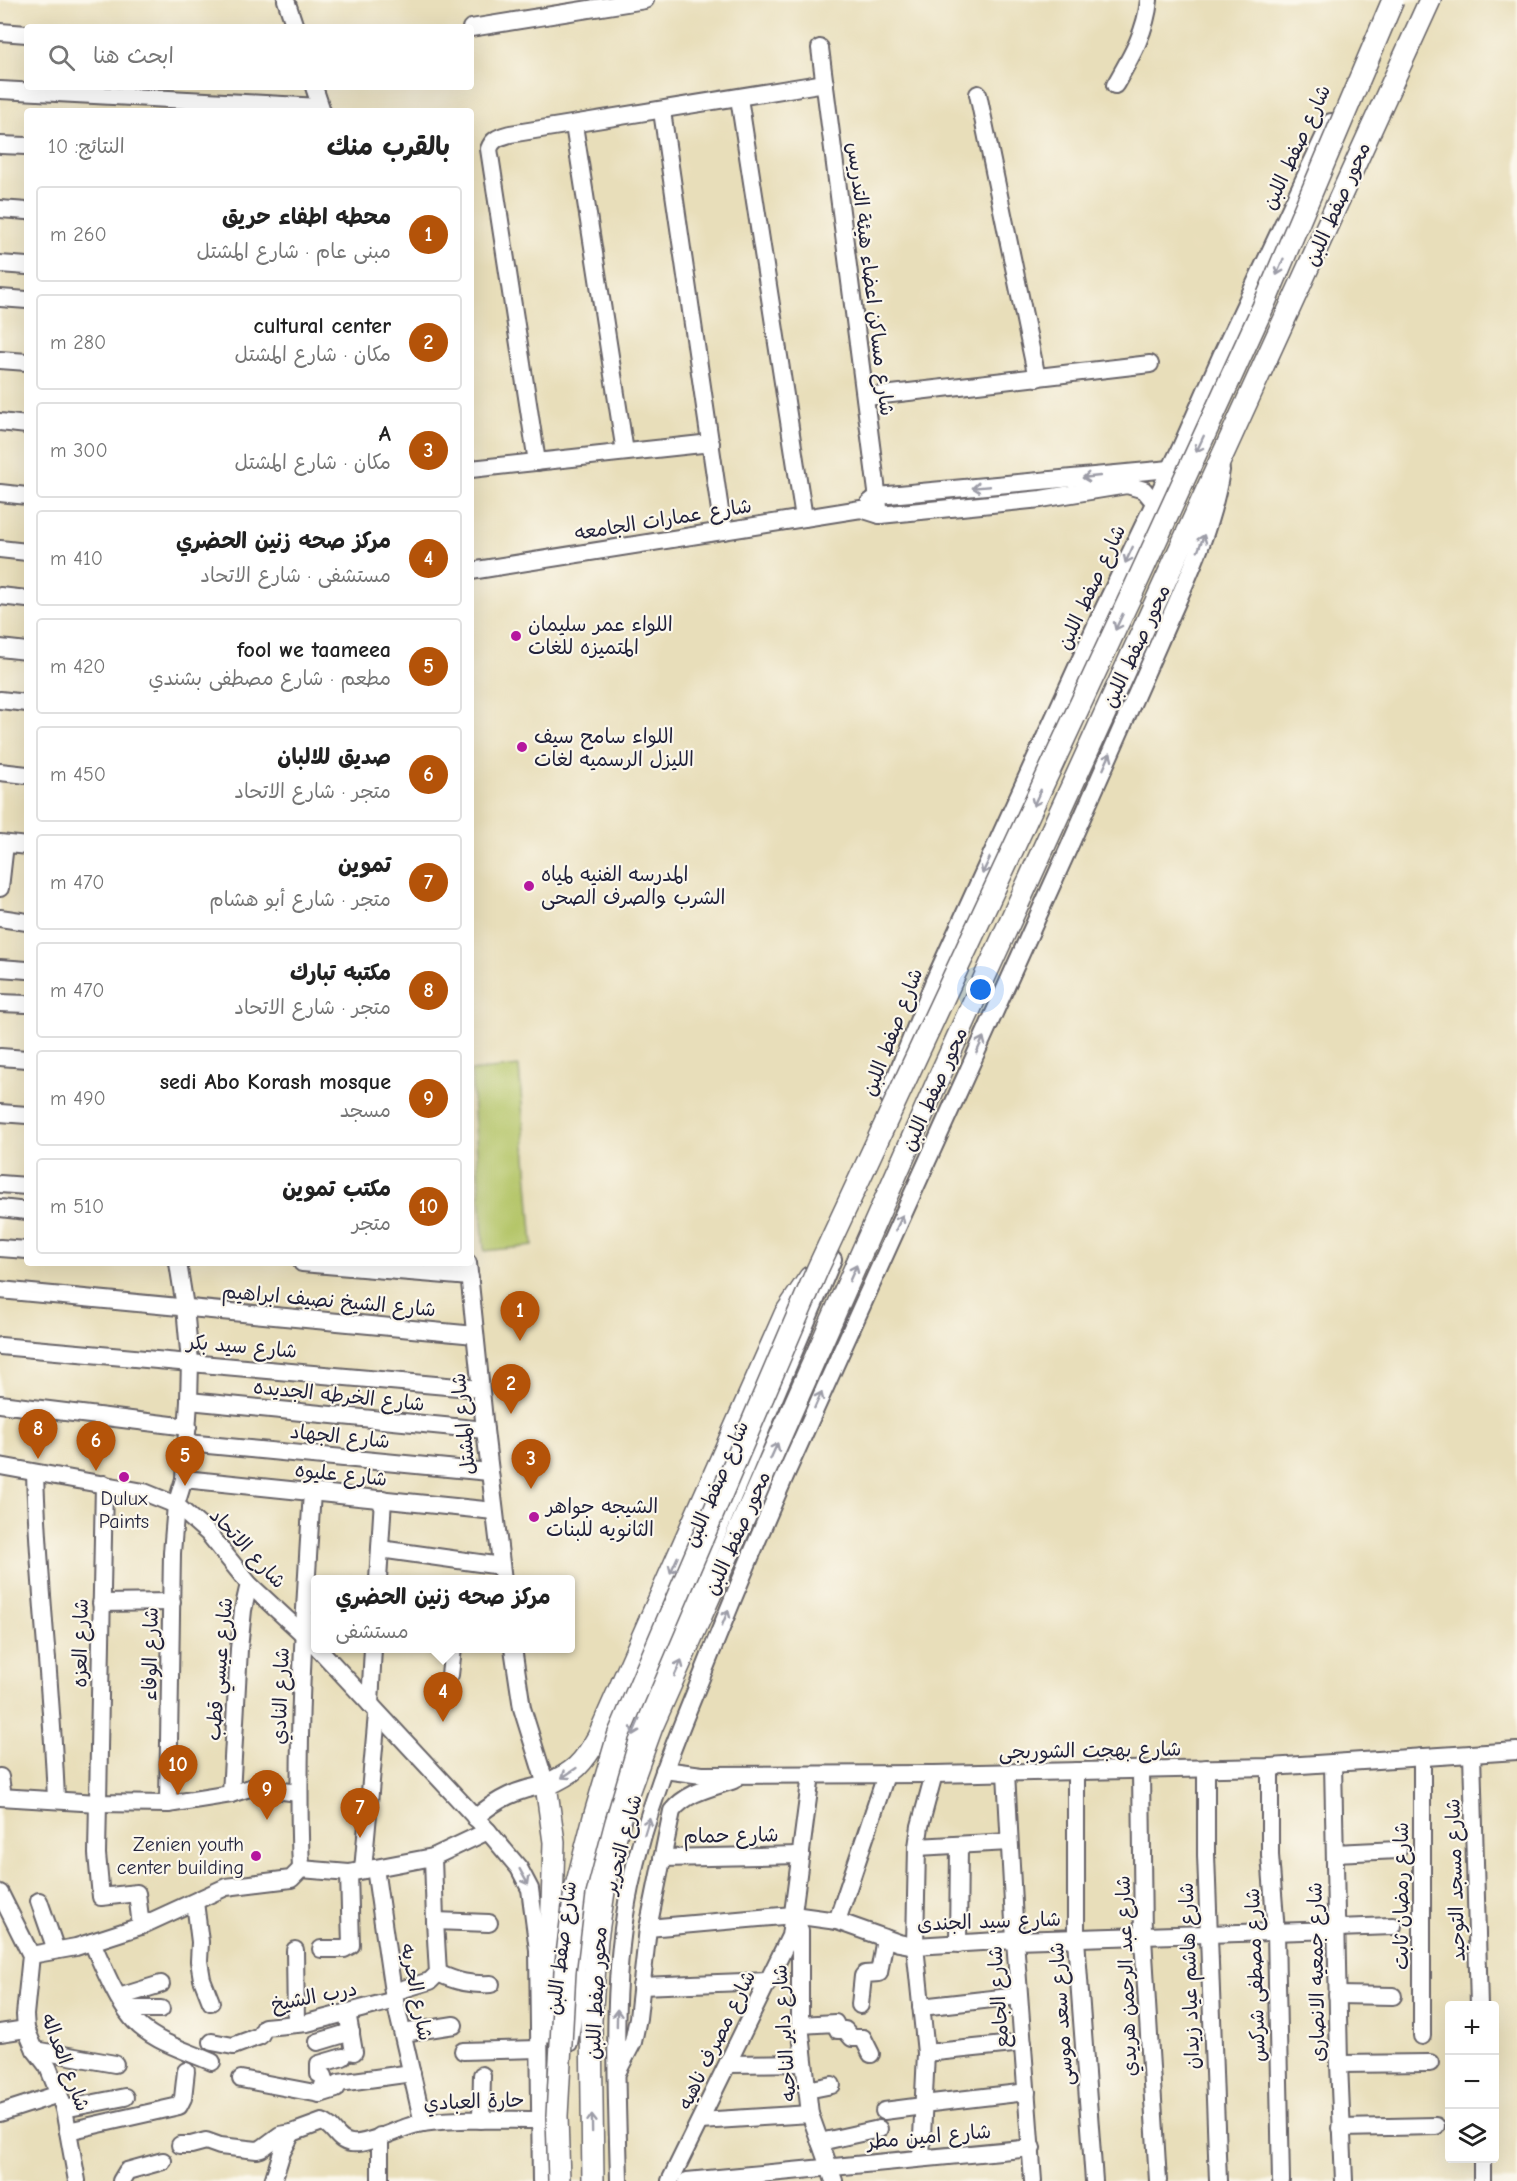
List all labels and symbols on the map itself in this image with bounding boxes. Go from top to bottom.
street label: شارع صفط اللبن [1258,81,1337,214]
street label: محور صفط اللبن [1300,139,1375,270]
street label: شارع مساكن اعضاء هيئة التدريس [840,141,899,417]
one-way arrow [1274,257,1285,275]
one-way arrow [1194,435,1206,453]
one-way arrow [1082,472,1102,483]
one-way arrow [972,482,992,493]
street label: شارع عمارات الجامعه [573,494,754,547]
street label: شارع صفط اللبن [1053,521,1132,654]
one-way arrow [1196,534,1207,553]
one-way arrow [1123,545,1135,563]
street label: محور صفط اللبن [1098,581,1175,711]
one-way arrow [1113,612,1125,630]
place label: اللواء عمر سليمان المتميزه للغات [528,613,673,659]
marker: اللواء عمر سليمان المتميزه للغات [509,629,523,643]
place label: اللواء سامح سيف الليزل الرسميه لغات [534,725,694,771]
marker: اللواء سامح سيف الليزل الرسميه لغات [515,740,529,754]
one-way arrow [1102,752,1113,770]
one-way arrow [1030,789,1042,807]
one-way arrow [980,856,992,874]
place label: المدرسه الفنيه لمياه الشرب والصرف الصحى [541,863,725,910]
marker: المدرسه الفنيه لمياه الشرب والصرف الصحى [522,879,536,893]
street label: شارع صفط اللبن [858,965,929,1100]
your location [966,975,995,1004]
street label: محور صفط اللبن [897,1024,972,1155]
one-way arrow [975,1037,987,1055]
one-way arrow [894,1214,906,1232]
one-way arrow [848,1264,859,1282]
street label: شارع الشيخ نصيف ابراهيم [221,1280,437,1324]
pin: 1 [500,1292,540,1341]
street label: شارع سيد بكر [184,1330,298,1365]
pin: 2 [492,1364,530,1414]
street label: شارع المشتل [447,1372,482,1476]
street label: شارع الخرطه الجديده [252,1375,426,1418]
one-way arrow [814,1391,825,1409]
pin: 8 [18,1410,57,1459]
street label: شارع صفط اللبن [680,1418,755,1552]
street label: شارع الجهاد [289,1420,391,1455]
pin: 6 [76,1422,116,1471]
pin: 5 [166,1436,204,1486]
pin: 3 [512,1440,550,1489]
one-way arrow [768,1443,780,1461]
street label: شارع عليوه [293,1458,388,1493]
street label: محور صفط اللبن [700,1468,775,1599]
marker: Dulux Paints [117,1470,131,1484]
place label: Dulux Paints [99,1487,149,1533]
place label: الشيجه جواهر الثانويه للبنات [544,1495,658,1543]
street label: شارع الاتحاد [203,1504,290,1594]
marker: الشيجه جواهر الثانويه للبنات [527,1510,541,1524]
one-way arrow [667,1556,678,1574]
street label: شارع عيسي قطب [202,1596,243,1742]
street label: شارع العزه [68,1598,95,1688]
street label: شارع الوفاء [138,1607,165,1701]
one-way arrow [720,1609,731,1628]
street label: شارع النادي [267,1647,297,1745]
one-way arrow [673,1659,684,1677]
pin: 4 [424,1672,462,1722]
one-way arrow [630,1717,641,1735]
street label: شارع بهجت الشوربجى [998,1737,1182,1766]
pin: 10 [158,1746,198,1795]
one-way arrow [562,1767,578,1779]
pin: 9 [248,1770,286,1820]
pin: 7 [340,1788,380,1838]
street label: شارع التحرير [598,1792,649,1899]
street label: شارع مسجد التوحيد [1441,1798,1472,1962]
one-way arrow [642,1817,653,1836]
street label: شارع رمضان ثابت [1390,1822,1415,1970]
street label: شارع حمام [683,1823,779,1851]
place label: Zenien youth center building [117,1833,244,1879]
marker: Zenien youth center building [249,1849,263,1863]
one-way arrow [518,1868,530,1885]
street label: شارع عبد الرحمن هريدي [1112,1875,1144,2077]
street label: شارع صفط اللبن [542,1880,583,2017]
street label: شارع هاشم عياد زيدان [1175,1882,1207,2070]
street label: شارع جمعيه الانصارى [1303,1882,1332,2062]
street label: شارع مصطفى شركس [1241,1887,1272,2062]
street label: شارع سيد الجندى [917,1907,1061,1938]
street label: محور صفط اللبن [582,1926,611,2060]
street label: شارع الحريه [394,1941,437,2043]
street label: شارع سعد موسى [1045,1941,1080,2086]
street label: شارع الجامع [983,1945,1017,2049]
street label: شارع داير الناحيه [768,1964,803,2102]
street label: شارع مصرف ناهيه [673,1967,762,2115]
street label: درب الشيخ [269,1977,359,2018]
one-way arrow [612,2008,623,2028]
street label: شارع العداله [34,2010,95,2115]
street label: حارة العبادي [423,2088,525,2118]
one-way arrow [586,2113,598,2133]
street label: شارع امين مطر [864,2120,992,2156]

